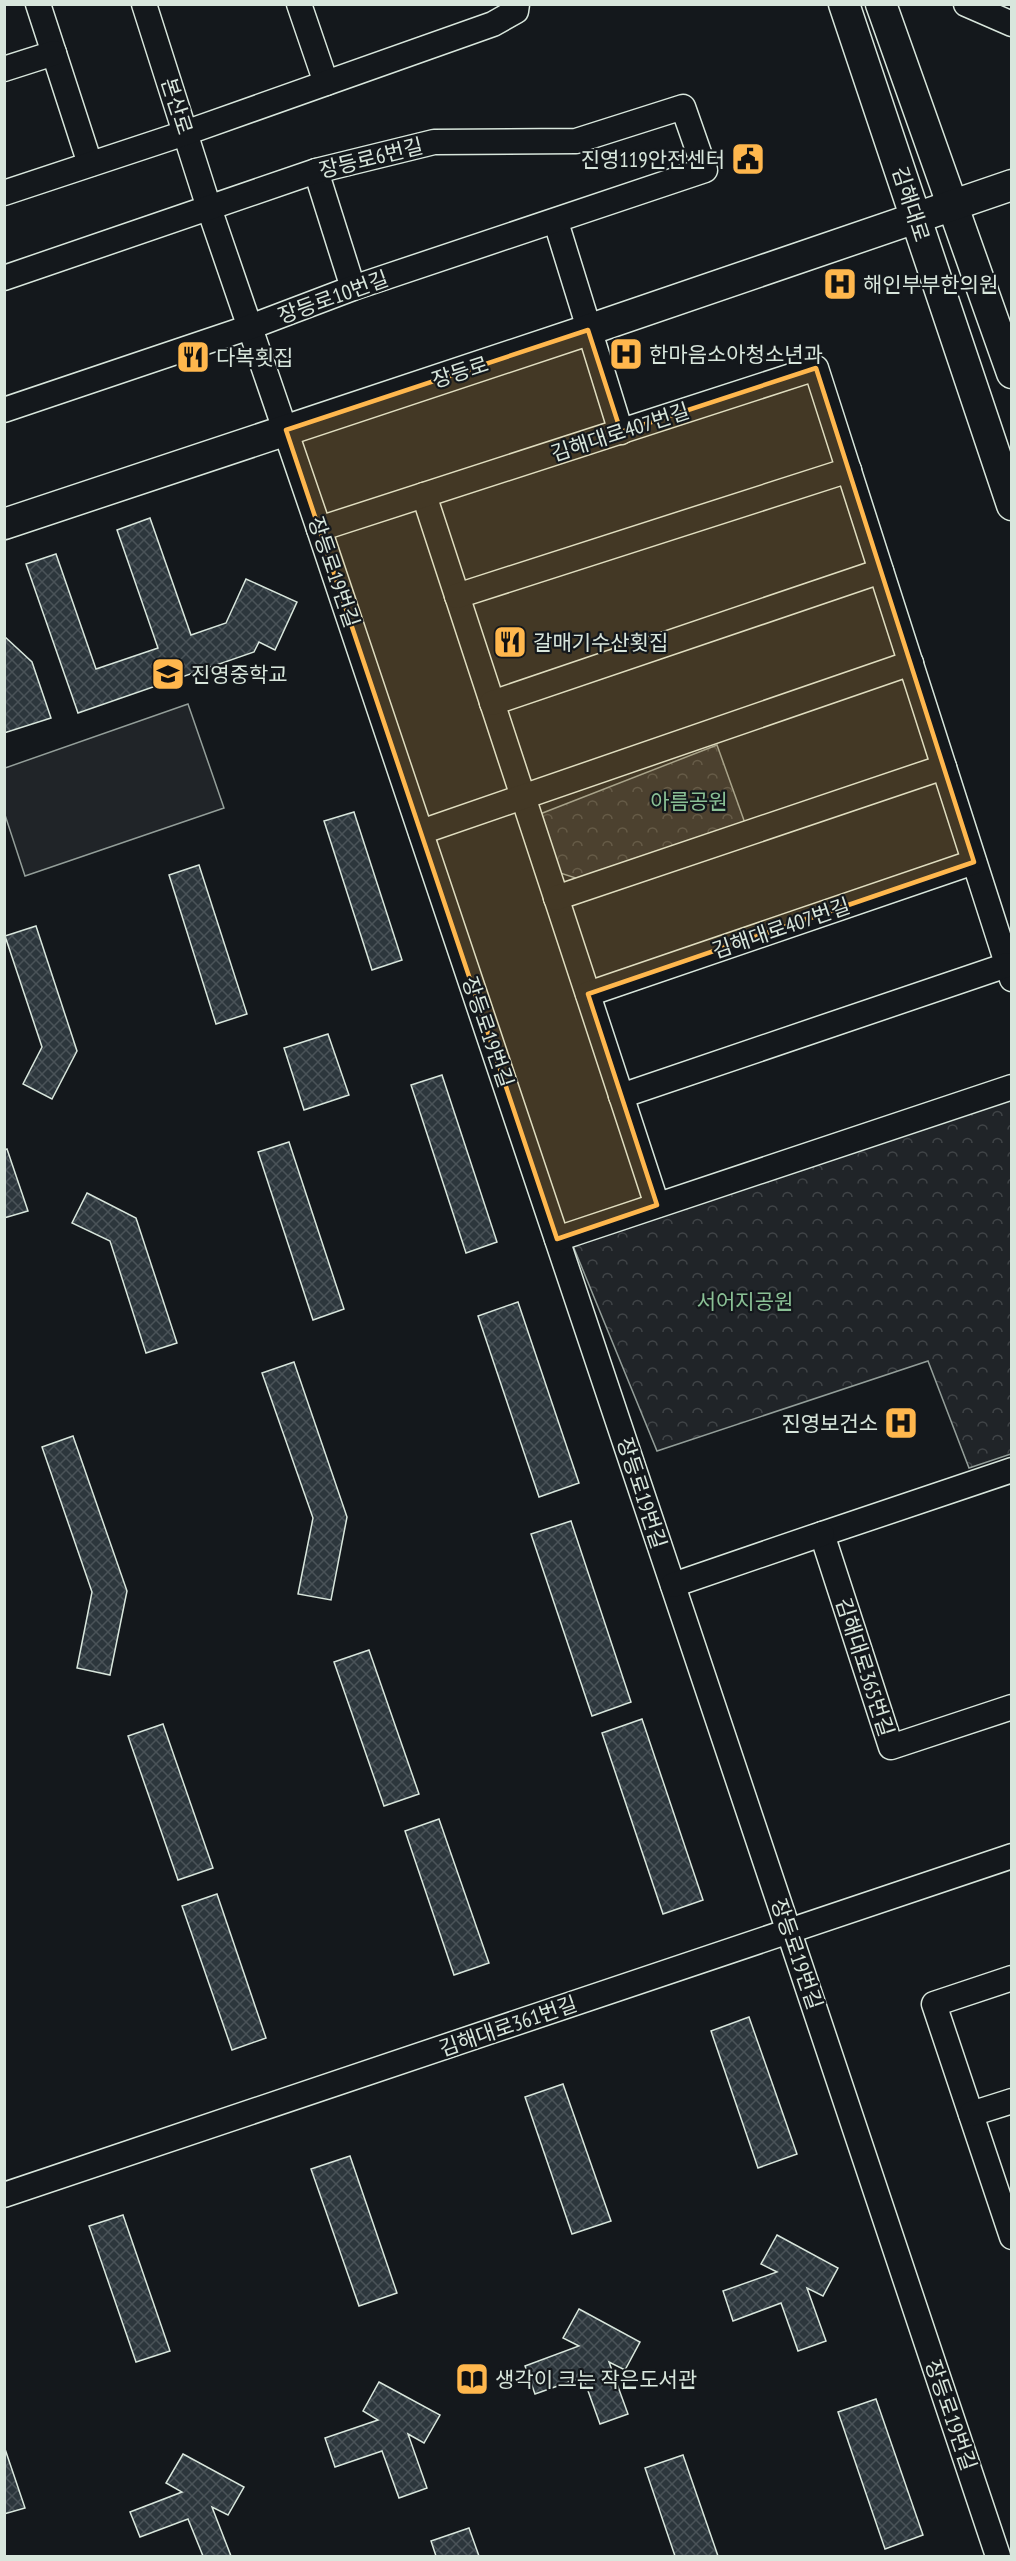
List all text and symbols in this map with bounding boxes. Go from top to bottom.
street label: 본산로 [155,74,199,138]
street label: 장등로6번길 [316,132,426,184]
public building icon: 진영119안전센터 [730,141,766,177]
place label: 진영119안전센터 [581,146,725,173]
street label: 김해대로 [886,163,936,245]
street label: 장등로10번길 [274,265,392,329]
hospital icon: 해인부부한의원 [822,266,858,302]
place label: 해인부부한의원 [863,271,998,298]
hospital icon: 한마음소아청소년과 [608,336,644,372]
restaurant icon: 다복횟집 [175,339,211,375]
place label: 한마음소아청소년과 [649,341,823,368]
place label: 다복횟집 [216,344,293,371]
street label: 장등로 [428,350,492,394]
street label: 김해대로407번길 [547,397,693,467]
street label: 장등로19번길 [302,513,366,631]
restaurant icon: 갈매기수산횟집 [492,624,528,660]
place label: 갈매기수산횟집 [533,629,668,656]
school or university icon: 진영중학교 [150,656,186,692]
place label: 진영중학교 [191,661,288,688]
park label: 아름공원 [650,788,728,815]
street label: 김해대로407번길 [708,892,854,964]
street label: 장등로19번길 [456,973,520,1091]
park label: 서어지공원 [697,1288,793,1315]
hospital icon: 진영보건소 [883,1405,919,1441]
place label: 진영보건소 [781,1410,878,1437]
street label: 장등로19번길 [611,1434,673,1552]
street label: 김해대로365번길 [830,1594,900,1740]
street label: 장등로19번길 [765,1895,829,2013]
street label: 김해대로361번길 [435,1990,581,2062]
street label: 장등로19번길 [919,2356,983,2474]
library icon: 생각이 크는 작은도서관 [454,2361,490,2397]
place label: 생각이 크는 작은도서관 [495,2366,697,2393]

